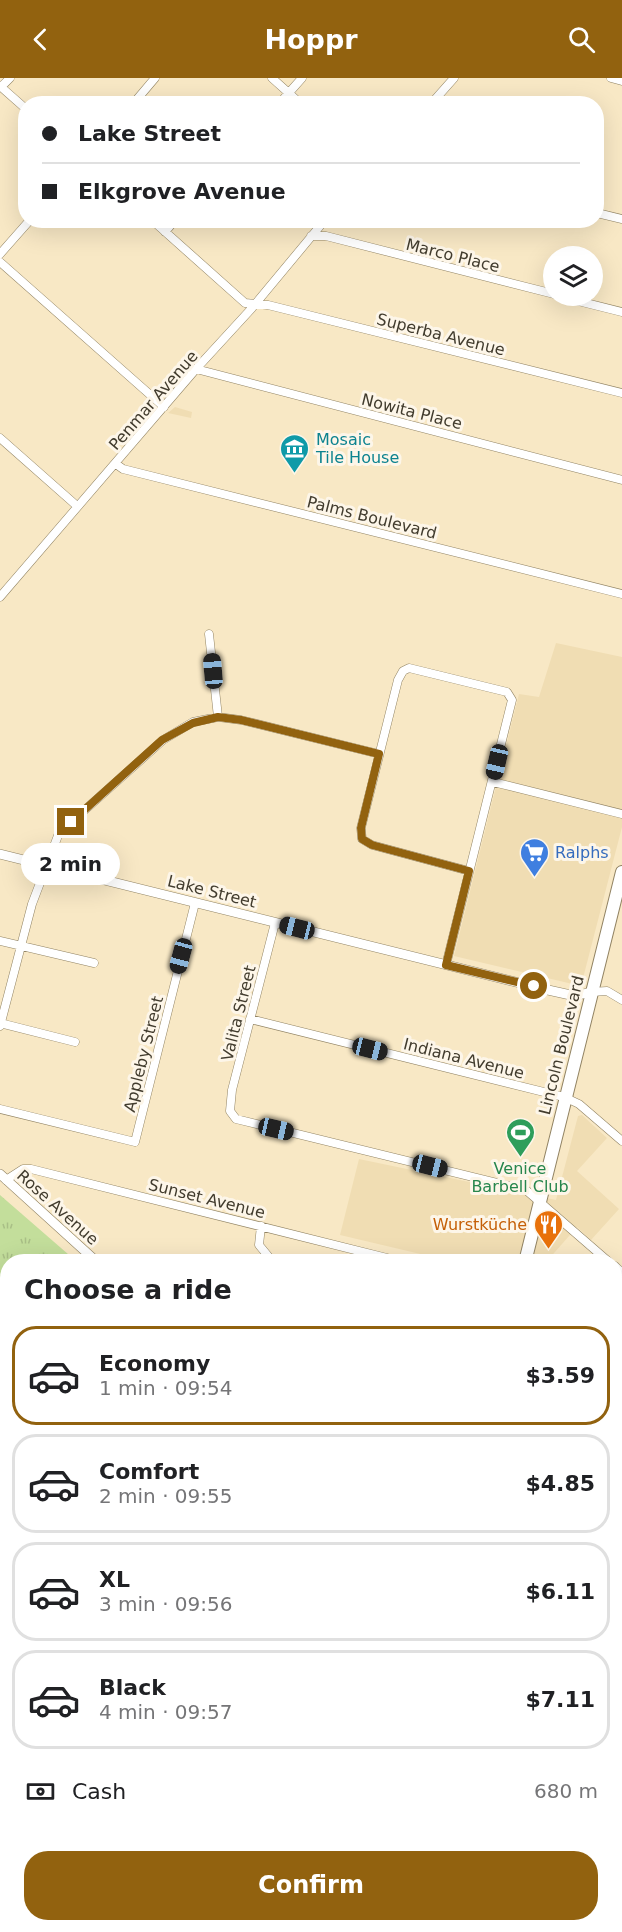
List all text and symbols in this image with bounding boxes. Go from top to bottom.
icon: back [24,23,57,56]
icon: search [565,23,598,56]
text: Hoppr [264,24,358,55]
text: Lake Street [78,121,221,146]
text: Elkgrove Avenue [78,179,286,204]
street label: Marco Place [404,235,502,276]
map controls [543,246,603,306]
button: layers [543,246,603,306]
street label: Superba Avenue [375,309,507,360]
street label: Penmar Avenue [105,347,202,454]
street label: Nowita Place [360,390,464,433]
place label: Mosaic Tile House [315,430,399,467]
museum icon: Mosaic Tile House [279,432,311,474]
street label: Palms Boulevard [305,492,439,543]
car [202,652,224,690]
car [484,742,510,782]
route end [57,808,84,835]
supermarket icon: Ralphs [518,836,550,878]
callout: 2 min [22,843,121,885]
place label: Ralphs [555,843,609,862]
text: 2 min [39,852,102,876]
street label: Lake Street [165,871,258,912]
car [277,915,317,941]
car [168,936,194,976]
street label: Valita Street [217,963,260,1063]
route start [520,972,547,999]
street label: Lincoln Boulevard [535,974,588,1117]
street label: Appleby Street [120,994,167,1114]
street label: Indiana Avenue [402,1034,526,1083]
car [350,1036,390,1062]
car [256,1116,296,1142]
sports icon: Venice Barbell Club [504,1116,536,1158]
car [410,1153,450,1179]
place label: Venice Barbell Club [471,1159,569,1196]
street label: Rose Avenue [13,1166,102,1249]
street label: Sunset Avenue [147,1175,267,1222]
restaurant icon: Wurstküche [532,1208,564,1250]
place label: Wurstküche [433,1215,527,1234]
text: Choose a ride [24,1274,232,1305]
icon: car [27,1349,81,1403]
text: Economy [99,1351,210,1376]
text: $3.59 [525,1363,595,1388]
text: 1 min · 09:54 [99,1376,233,1400]
icon: car [27,1457,81,1511]
text: Comfort [99,1459,199,1484]
text: $4.85 [525,1471,595,1496]
text: 2 min · 09:55 [99,1484,233,1508]
icon: car [27,1565,81,1619]
text: XL [99,1567,130,1592]
text: $6.11 [525,1579,595,1604]
text: 3 min · 09:56 [99,1592,233,1616]
icon: car [27,1673,81,1727]
text: Black [99,1675,166,1700]
text: $7.11 [525,1687,595,1712]
text: 4 min · 09:57 [99,1700,233,1724]
icon: cash [24,1775,57,1808]
text: Cash [72,1779,126,1804]
text: 680 m [534,1779,598,1803]
button: Confirm [24,1851,598,1920]

